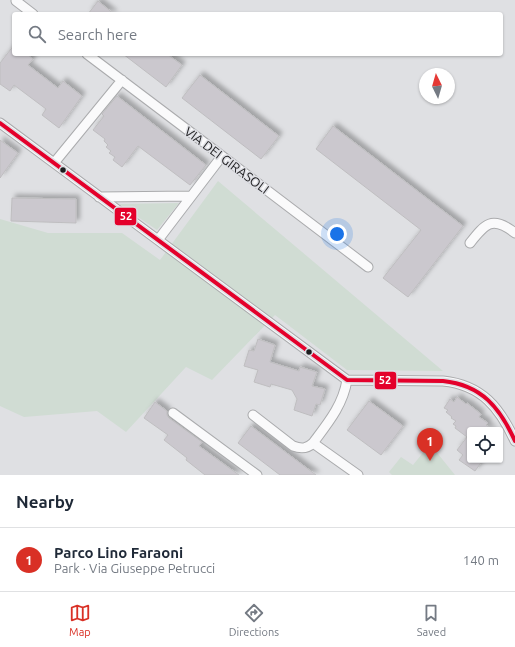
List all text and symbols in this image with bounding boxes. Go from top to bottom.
search box [12,12,503,56]
icon: search [26,23,48,45]
text: Search here [58,26,137,43]
north arrow [419,68,455,104]
street label: VIA DEI GIRASOLI [182,124,272,196]
unlabelled marker [58,165,68,175]
line badge: 52 [114,207,137,226]
text: 52 [120,210,132,222]
your location [327,224,347,244]
unlabelled marker [304,347,314,357]
line badge: 52 [374,371,397,390]
text: 52 [379,374,391,386]
map controls [467,427,503,463]
button: locate [467,427,503,463]
pin: 1 [417,428,443,461]
text: Nearby [16,492,74,511]
text: Parco Lino Faraoni [54,544,183,561]
text: 1 [25,553,33,567]
text: 140 m [463,553,499,567]
text: Park · Via Giuseppe Petrucci [54,561,215,575]
tab: Map [69,602,91,638]
tab: Directions [229,602,279,638]
tab: Saved [417,602,446,638]

